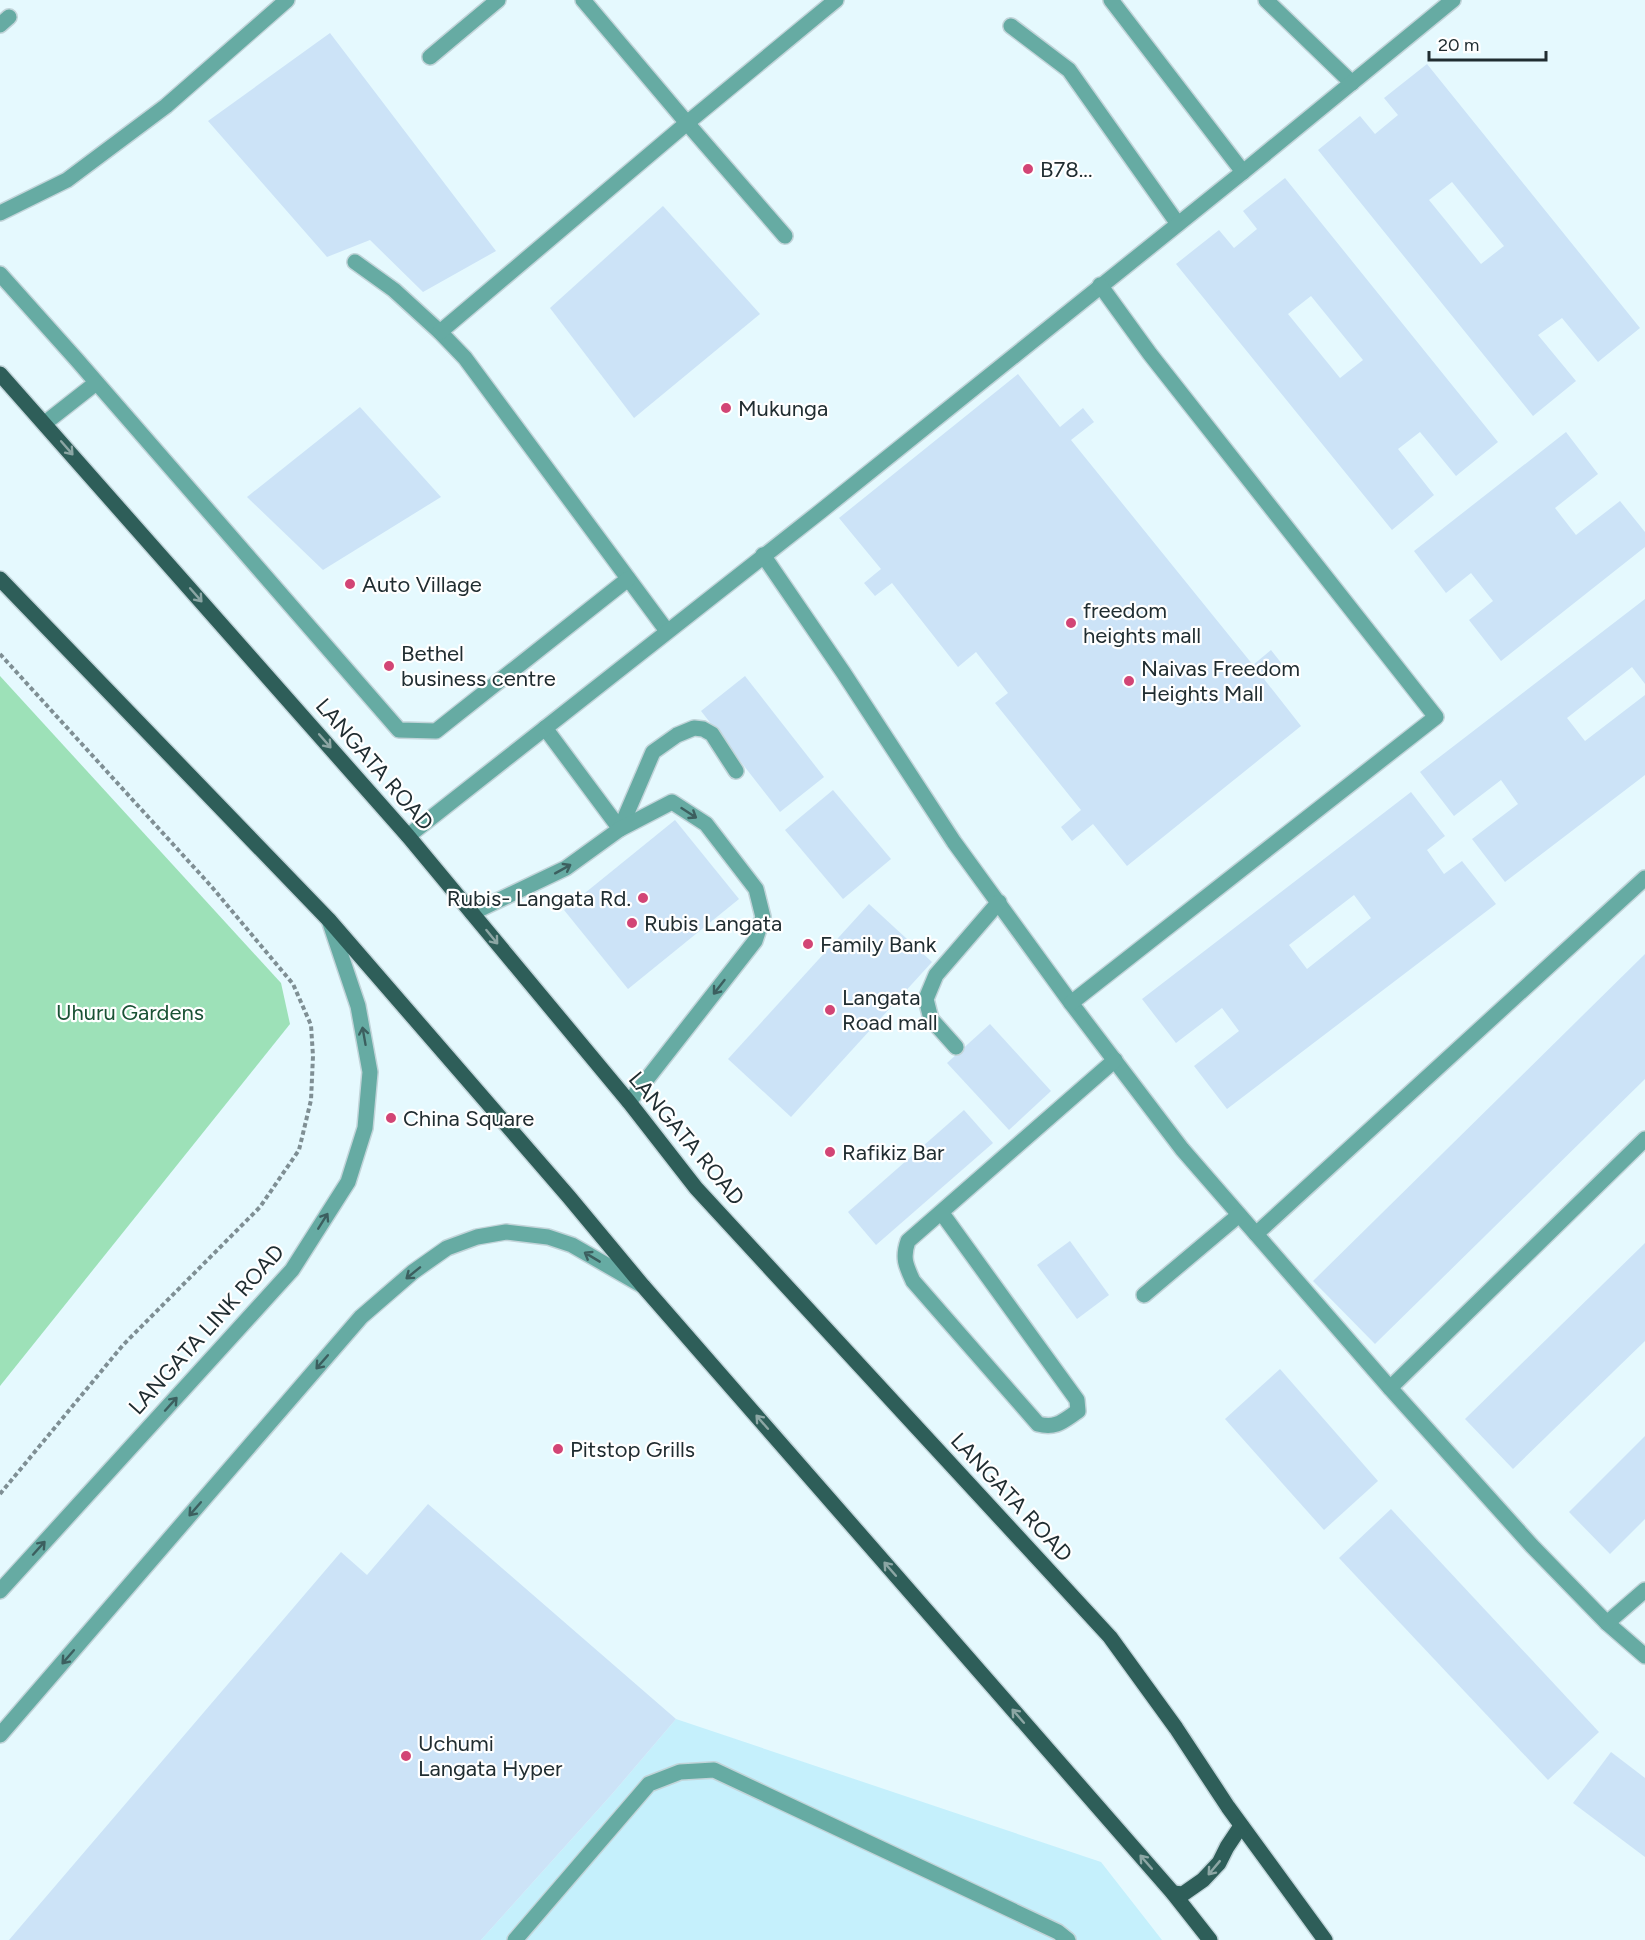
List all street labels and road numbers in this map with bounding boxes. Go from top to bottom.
street label: LANGATA ROAD [310,693,439,836]
street label: LANGATA ROAD [623,1066,750,1211]
street label: LANGATA LINK ROAD [123,1239,290,1420]
street label: LANGATA ROAD [945,1427,1078,1567]

